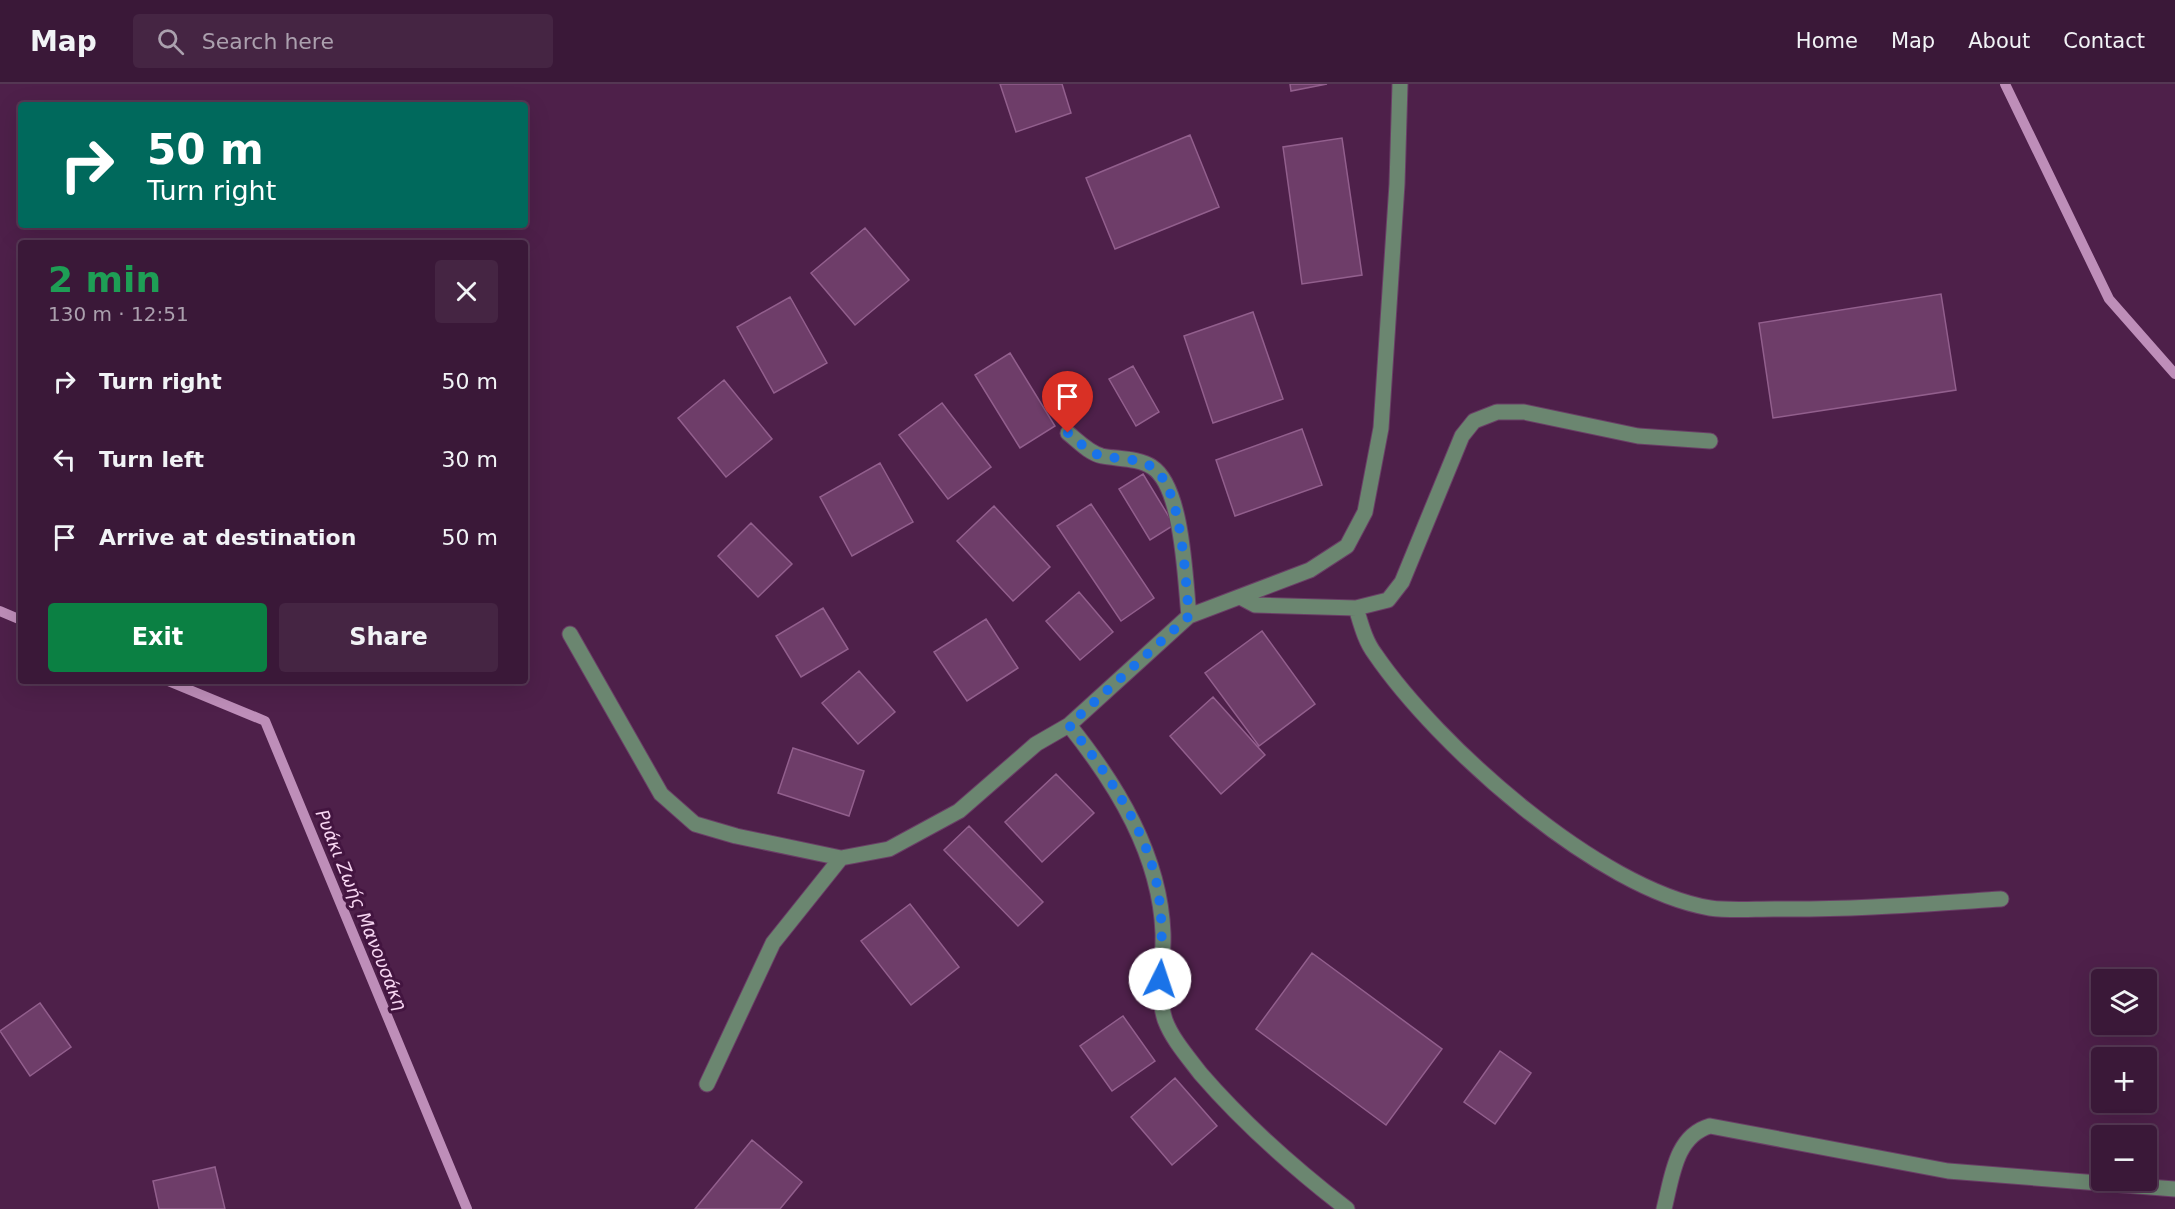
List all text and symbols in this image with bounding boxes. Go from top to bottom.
search box [133,14,553,68]
text: Map [30,25,97,58]
icon: search [154,25,187,58]
text: Search here [202,29,334,54]
text: Home [1796,29,1858,53]
text: Map [1891,29,1935,53]
text: About [1968,29,2030,53]
text: Contact [2063,29,2145,53]
text: 50 m [147,125,264,174]
icon: right [48,126,126,204]
text: Turn right [147,175,276,206]
text: 2 min [48,259,161,300]
button: close [435,260,498,323]
text: 130 m · 12:51 [48,302,189,326]
icon: right [48,365,81,398]
text: Turn right [99,369,222,394]
text: 50 m [442,369,498,394]
pin [1042,371,1093,433]
icon: arrive [1051,380,1084,413]
icon: left [48,443,81,476]
text: Turn left [99,447,204,472]
text: 30 m [442,447,498,472]
icon: arrive [48,521,81,554]
text: Arrive at destination [99,525,356,550]
text: 50 m [442,525,498,550]
button: Exit [48,603,267,672]
button: Share [279,603,498,672]
water label: Ρυάκι Ζωής Μανουσάκη [311,806,411,1013]
position arrow [1128,947,1192,1011]
map controls [2091,969,2157,1191]
button: layers [2091,969,2157,1035]
button: + [2091,1047,2157,1113]
button: − [2091,1125,2157,1191]

